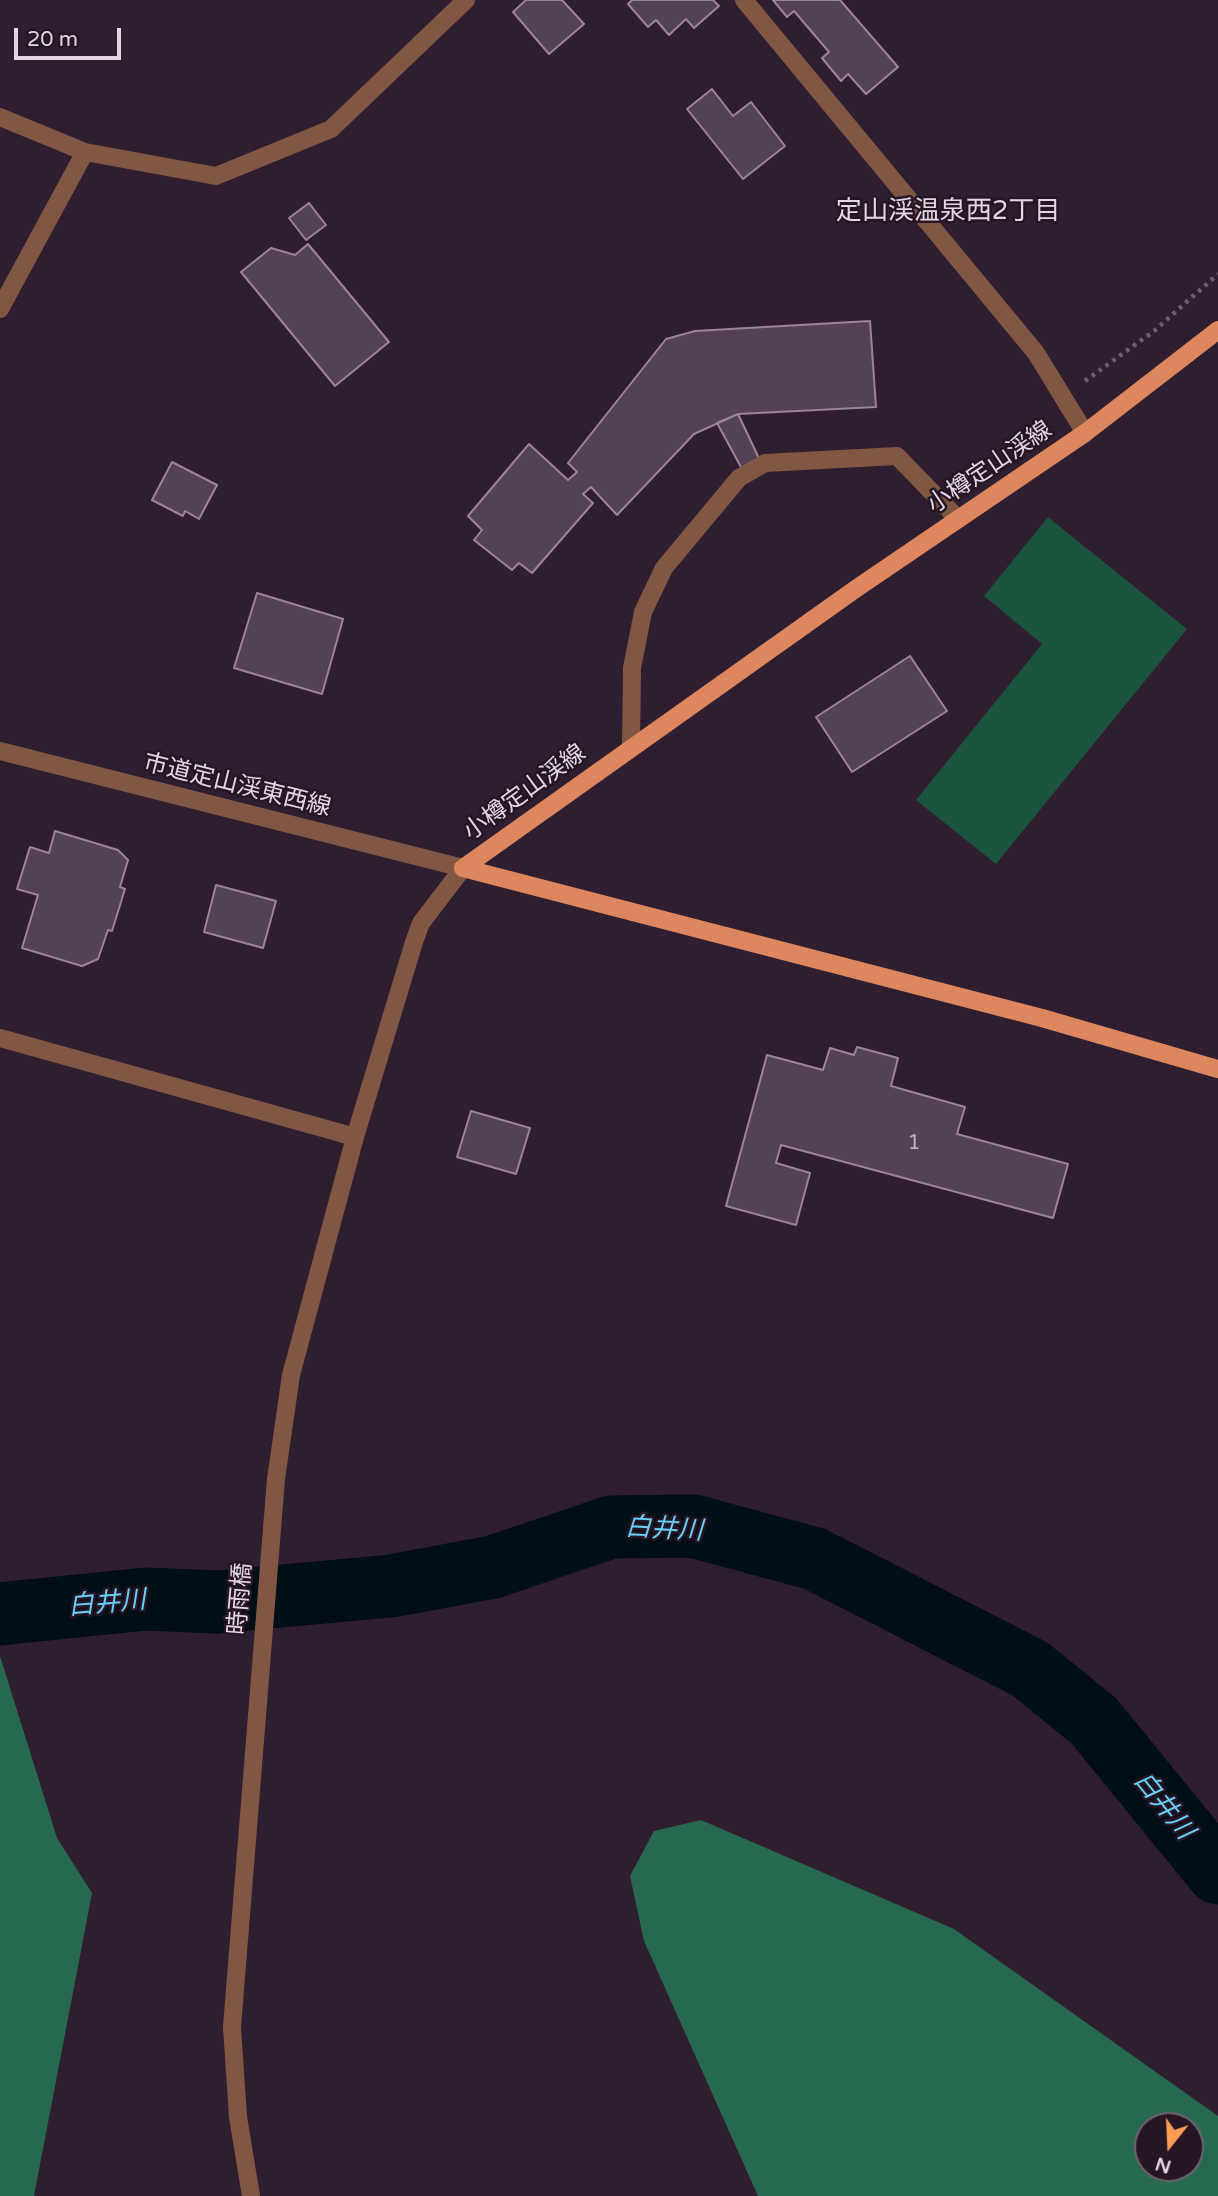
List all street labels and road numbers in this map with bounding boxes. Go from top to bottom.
street label: 小樽定山渓線 [922,416,1058,520]
street label: 小樽定山渓線 [458,739,592,847]
street label: 市道定山渓東西線 [140,749,334,823]
street label: 時雨橋 [224,1562,258,1636]

